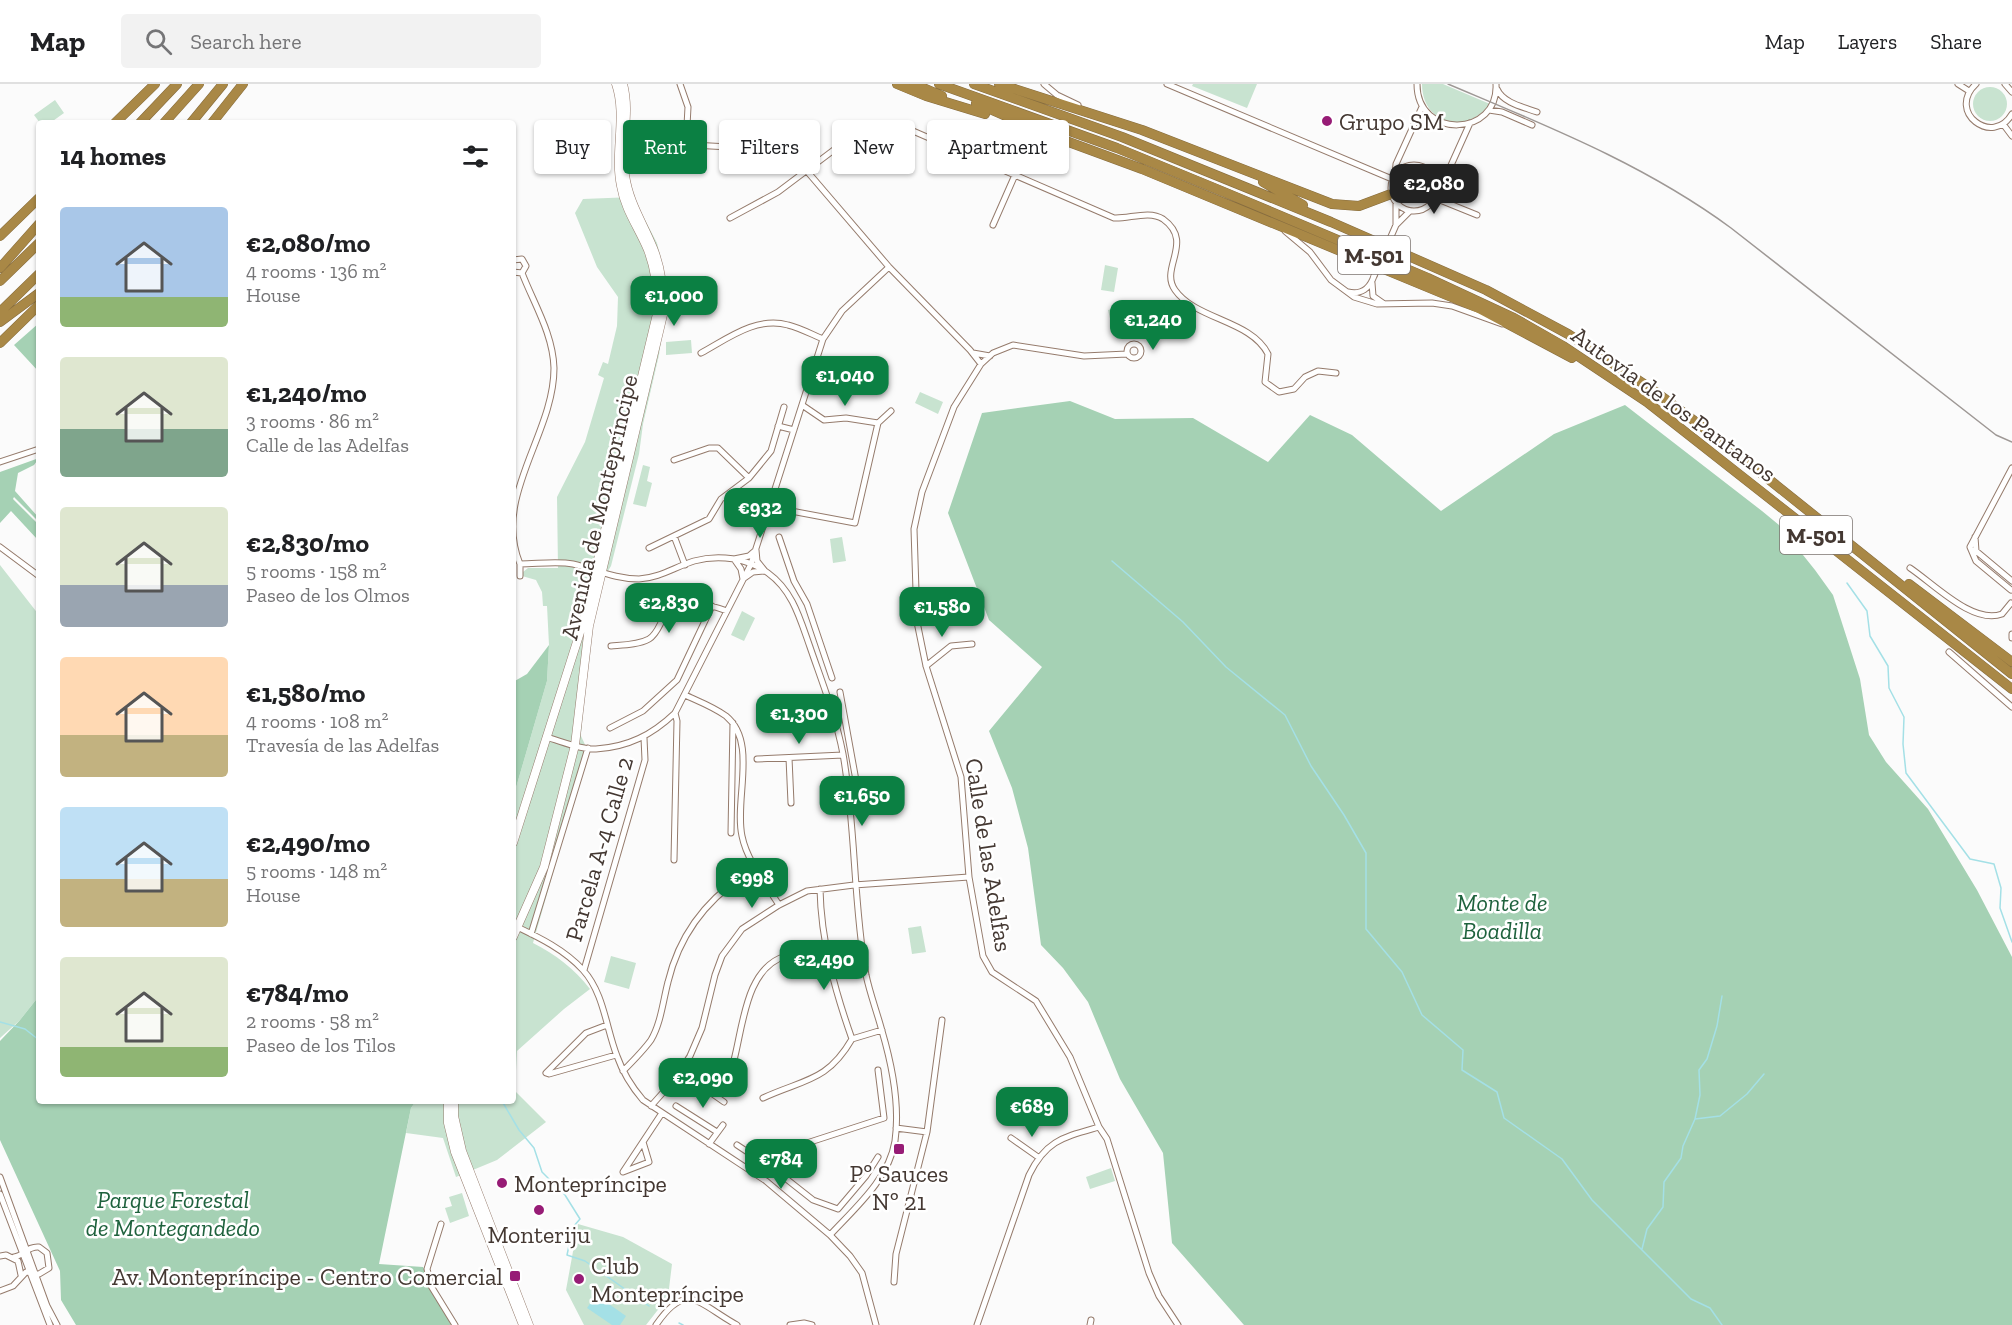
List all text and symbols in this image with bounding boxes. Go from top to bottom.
search box [121,14,541,68]
text: Map [30,25,85,58]
icon: search [142,25,175,58]
text: Search here [190,28,302,55]
text: Map [1765,29,1805,54]
text: Layers [1838,29,1897,54]
text: Share [1930,29,1982,54]
place label: Grupo SM [1339,107,1444,136]
marker: Grupo SM [1320,114,1334,128]
chip: Buy [534,120,611,174]
chip: Rent [623,120,707,174]
chip: Filters [719,120,820,174]
chip: New [832,120,915,174]
chip: Apartment [927,120,1069,174]
text: 14 homes [60,140,166,172]
icon: filters [459,140,492,173]
pin: €2,080 [1385,164,1483,215]
text: €2,080 [1404,171,1464,195]
text: €2,080/mo [246,227,370,259]
icon: home [108,231,180,303]
road number: M-501 [1338,236,1410,274]
text: 4 rooms · 136 m² [246,259,387,283]
pin: €1,000 [625,276,723,327]
text: House [246,283,300,307]
text: €1,000 [645,283,703,307]
pin: €1,240 [1104,300,1202,351]
text: €1,240 [1124,307,1182,331]
street label: Autovía de los Pantanos [1566,320,1782,488]
pin: €1,040 [796,356,894,407]
text: €1,040 [816,363,874,387]
street label: Avenida de Montepríncipe [554,372,644,642]
text: €1,240/mo [246,377,367,409]
icon: home [108,381,180,453]
text: 3 rooms · 86 m² [246,409,379,433]
text: Calle de las Adelfas [246,433,409,457]
pin: €932 [724,488,796,539]
text: €932 [738,495,782,519]
road number: M-501 [1780,516,1852,554]
text: €2,830/mo [246,527,369,559]
icon: home [108,531,180,603]
text: 5 rooms · 158 m² [246,559,387,583]
text: Paseo de los Olmos [246,583,410,607]
pin: €2,830 [620,583,718,634]
pin: €1,580 [893,587,991,638]
text: €2,830 [639,590,699,614]
text: €1,580 [913,594,971,618]
text: €1,580/mo [246,677,365,709]
icon: home [108,681,180,753]
pin: €1,300 [750,694,848,745]
text: €1,300 [770,701,828,725]
text: 4 rooms · 108 m² [246,709,388,733]
text: Travesía de las Adelfas [246,733,439,757]
street label: Parcela A-4 Calle 2 [559,753,639,945]
street label: Calle de las Adelfas [959,756,1019,954]
pin: €1,650 [813,776,911,827]
text: €1,650 [834,783,890,807]
text: €2,490/mo [246,827,370,859]
icon: home [108,831,180,903]
pin: €998 [716,858,788,909]
text: 5 rooms · 148 m² [246,859,387,883]
text: €998 [730,865,774,889]
text: House [246,883,300,907]
park label: Monte de Boadilla [1457,888,1547,945]
pin: €2,490 [775,940,873,991]
text: €2,490 [794,947,854,971]
text: €784/mo [246,977,349,1009]
icon: home [108,981,180,1053]
text: 2 rooms · 58 m² [246,1009,379,1033]
text: Paseo de los Tilos [246,1033,396,1057]
pin: €2,090 [654,1058,752,1109]
text: €2,090 [673,1065,733,1089]
pin: €689 [996,1087,1068,1138]
text: €689 [1010,1094,1054,1118]
pin: €784 [745,1139,817,1190]
marker: Pº Sauces Nº 21 [892,1142,906,1156]
text: €784 [759,1146,803,1170]
place label: Pº Sauces Nº 21 [849,1159,949,1216]
place label: Montepríncipe [514,1169,667,1198]
marker: Montepríncipe [495,1176,509,1190]
park label: Parque Forestal de Montegandedo [86,1185,260,1242]
marker: Monteriju [532,1203,546,1217]
place label: Monteriju [487,1220,591,1249]
place label: Club Montepríncipe [591,1251,744,1308]
place label: Av. Montepríncipe - Centro Comercial [112,1262,503,1291]
marker: Av. Montepríncipe - Centro Comercial [508,1269,522,1283]
marker: Club Montepríncipe [572,1272,586,1286]

